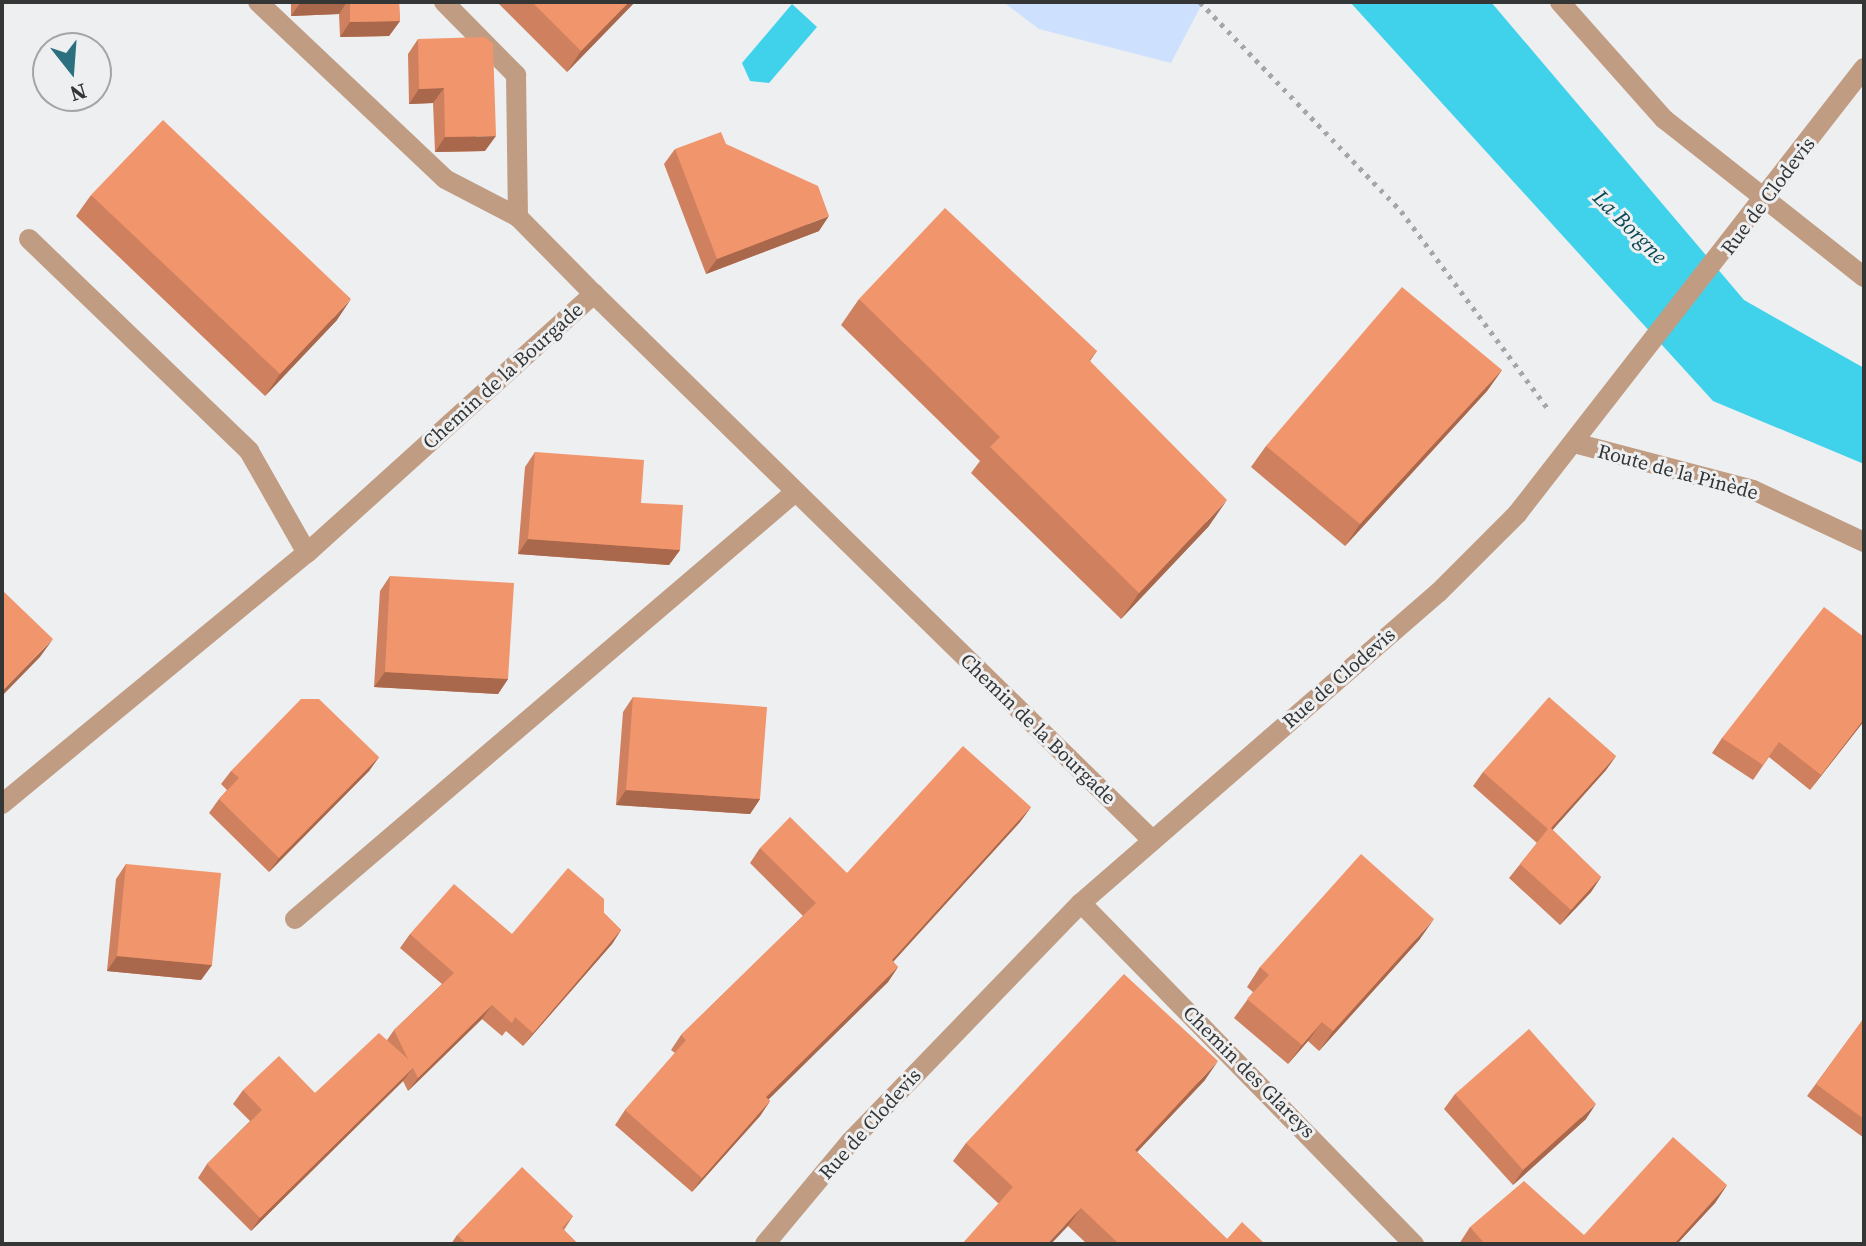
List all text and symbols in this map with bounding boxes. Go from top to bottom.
north arrow [32,32,112,112]
text: N [66,76,90,110]
street label: Rue de Clodevis [1716,132,1820,260]
water label: La Borgne [1588,185,1672,269]
street label: Chemin de la Bourgade [418,298,588,454]
street label: Route de la Pinède [1595,439,1761,505]
street label: Rue de Clodevis [1278,623,1400,733]
street label: Chemin de la Bourgade [955,648,1121,810]
street label: Chemin des Glareys [1178,1001,1320,1143]
street label: Rue de Clodevis [814,1064,926,1184]

